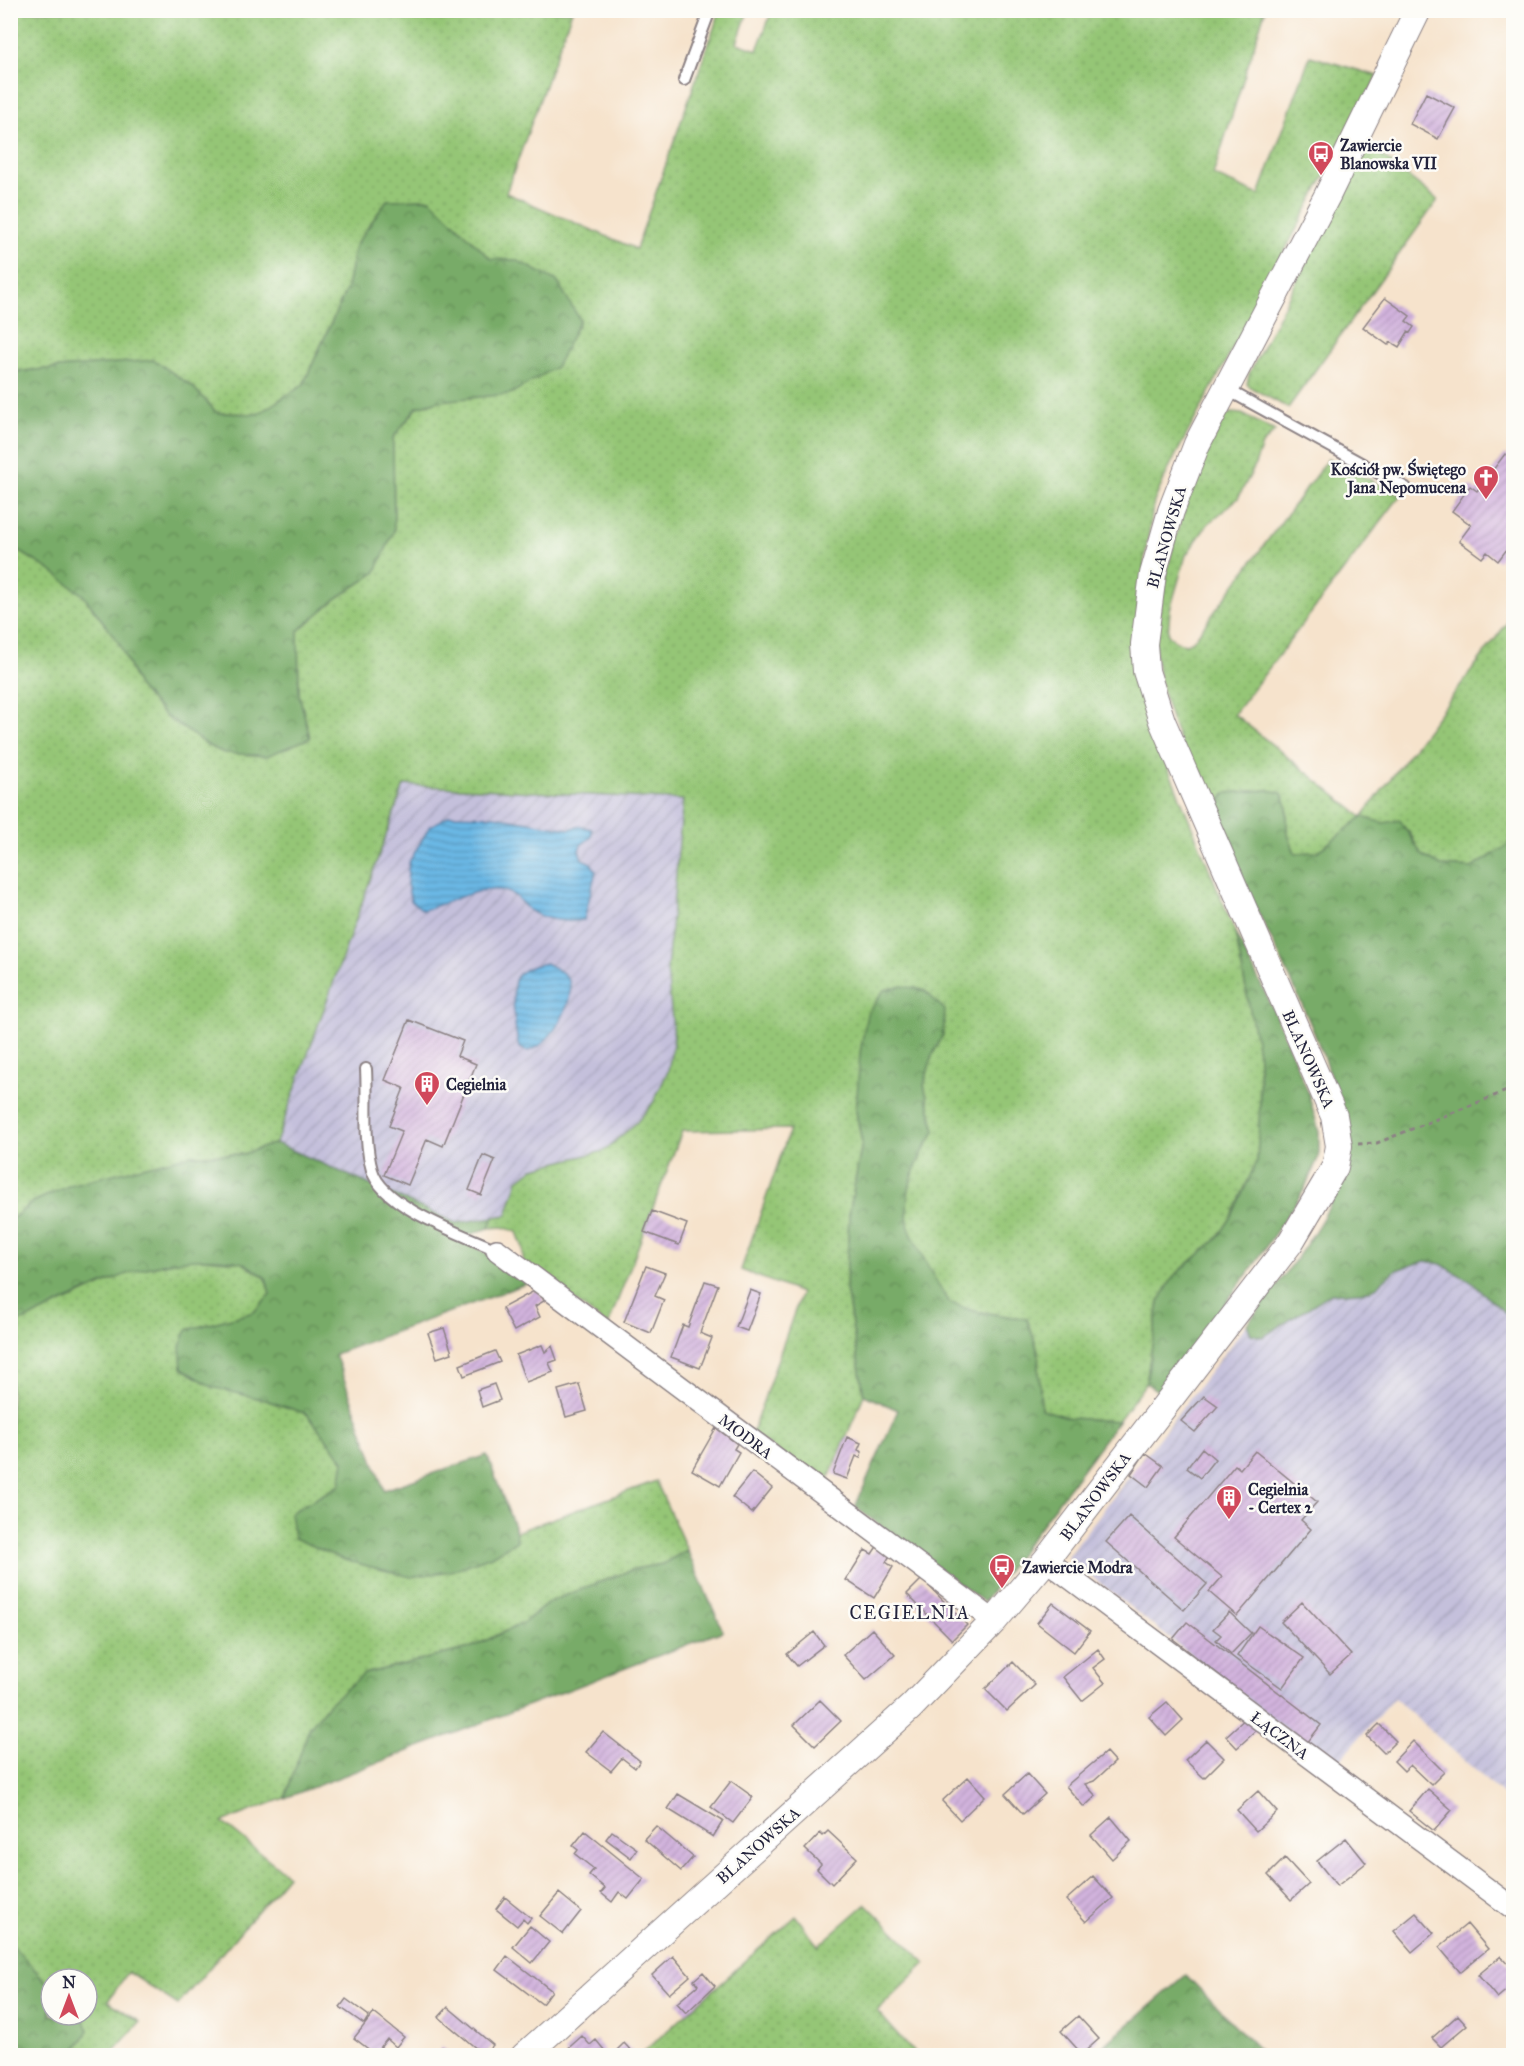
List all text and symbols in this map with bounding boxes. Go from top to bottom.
place label: Zawiercie Blanowska VII [1340,136,1437,173]
bus stop icon: Zawiercie Blanowska VII [1306,139,1336,177]
place label: Kościół pw. Świętego Jana Nepomucena [1331,458,1467,498]
church icon: Kościół pw. Świętego Jana Nepomucena [1471,463,1501,501]
street label: BLANOWSKA [1143,484,1190,590]
street label: BLANOWSKA [1278,1007,1339,1111]
building icon: Cegielnia [412,1069,442,1107]
place label: Cegielnia [446,1075,507,1095]
street label: MODRA [715,1410,777,1463]
street label: BLANOWSKA [1056,1448,1135,1544]
place label: Cegielnia - Certex 2 [1248,1480,1313,1517]
building icon: Cegielnia - Certex 2 [1214,1483,1244,1521]
bus stop icon: Zawiercie Modra [987,1552,1017,1590]
place label: Zawiercie Modra [1022,1558,1134,1577]
district label: CEGIELNIA [850,1602,970,1624]
street label: ŁĄCZNA [1247,1707,1313,1764]
street label: BLANOWSKA [713,1803,804,1888]
north arrow [39,1967,99,2027]
text: N [62,1973,76,1992]

